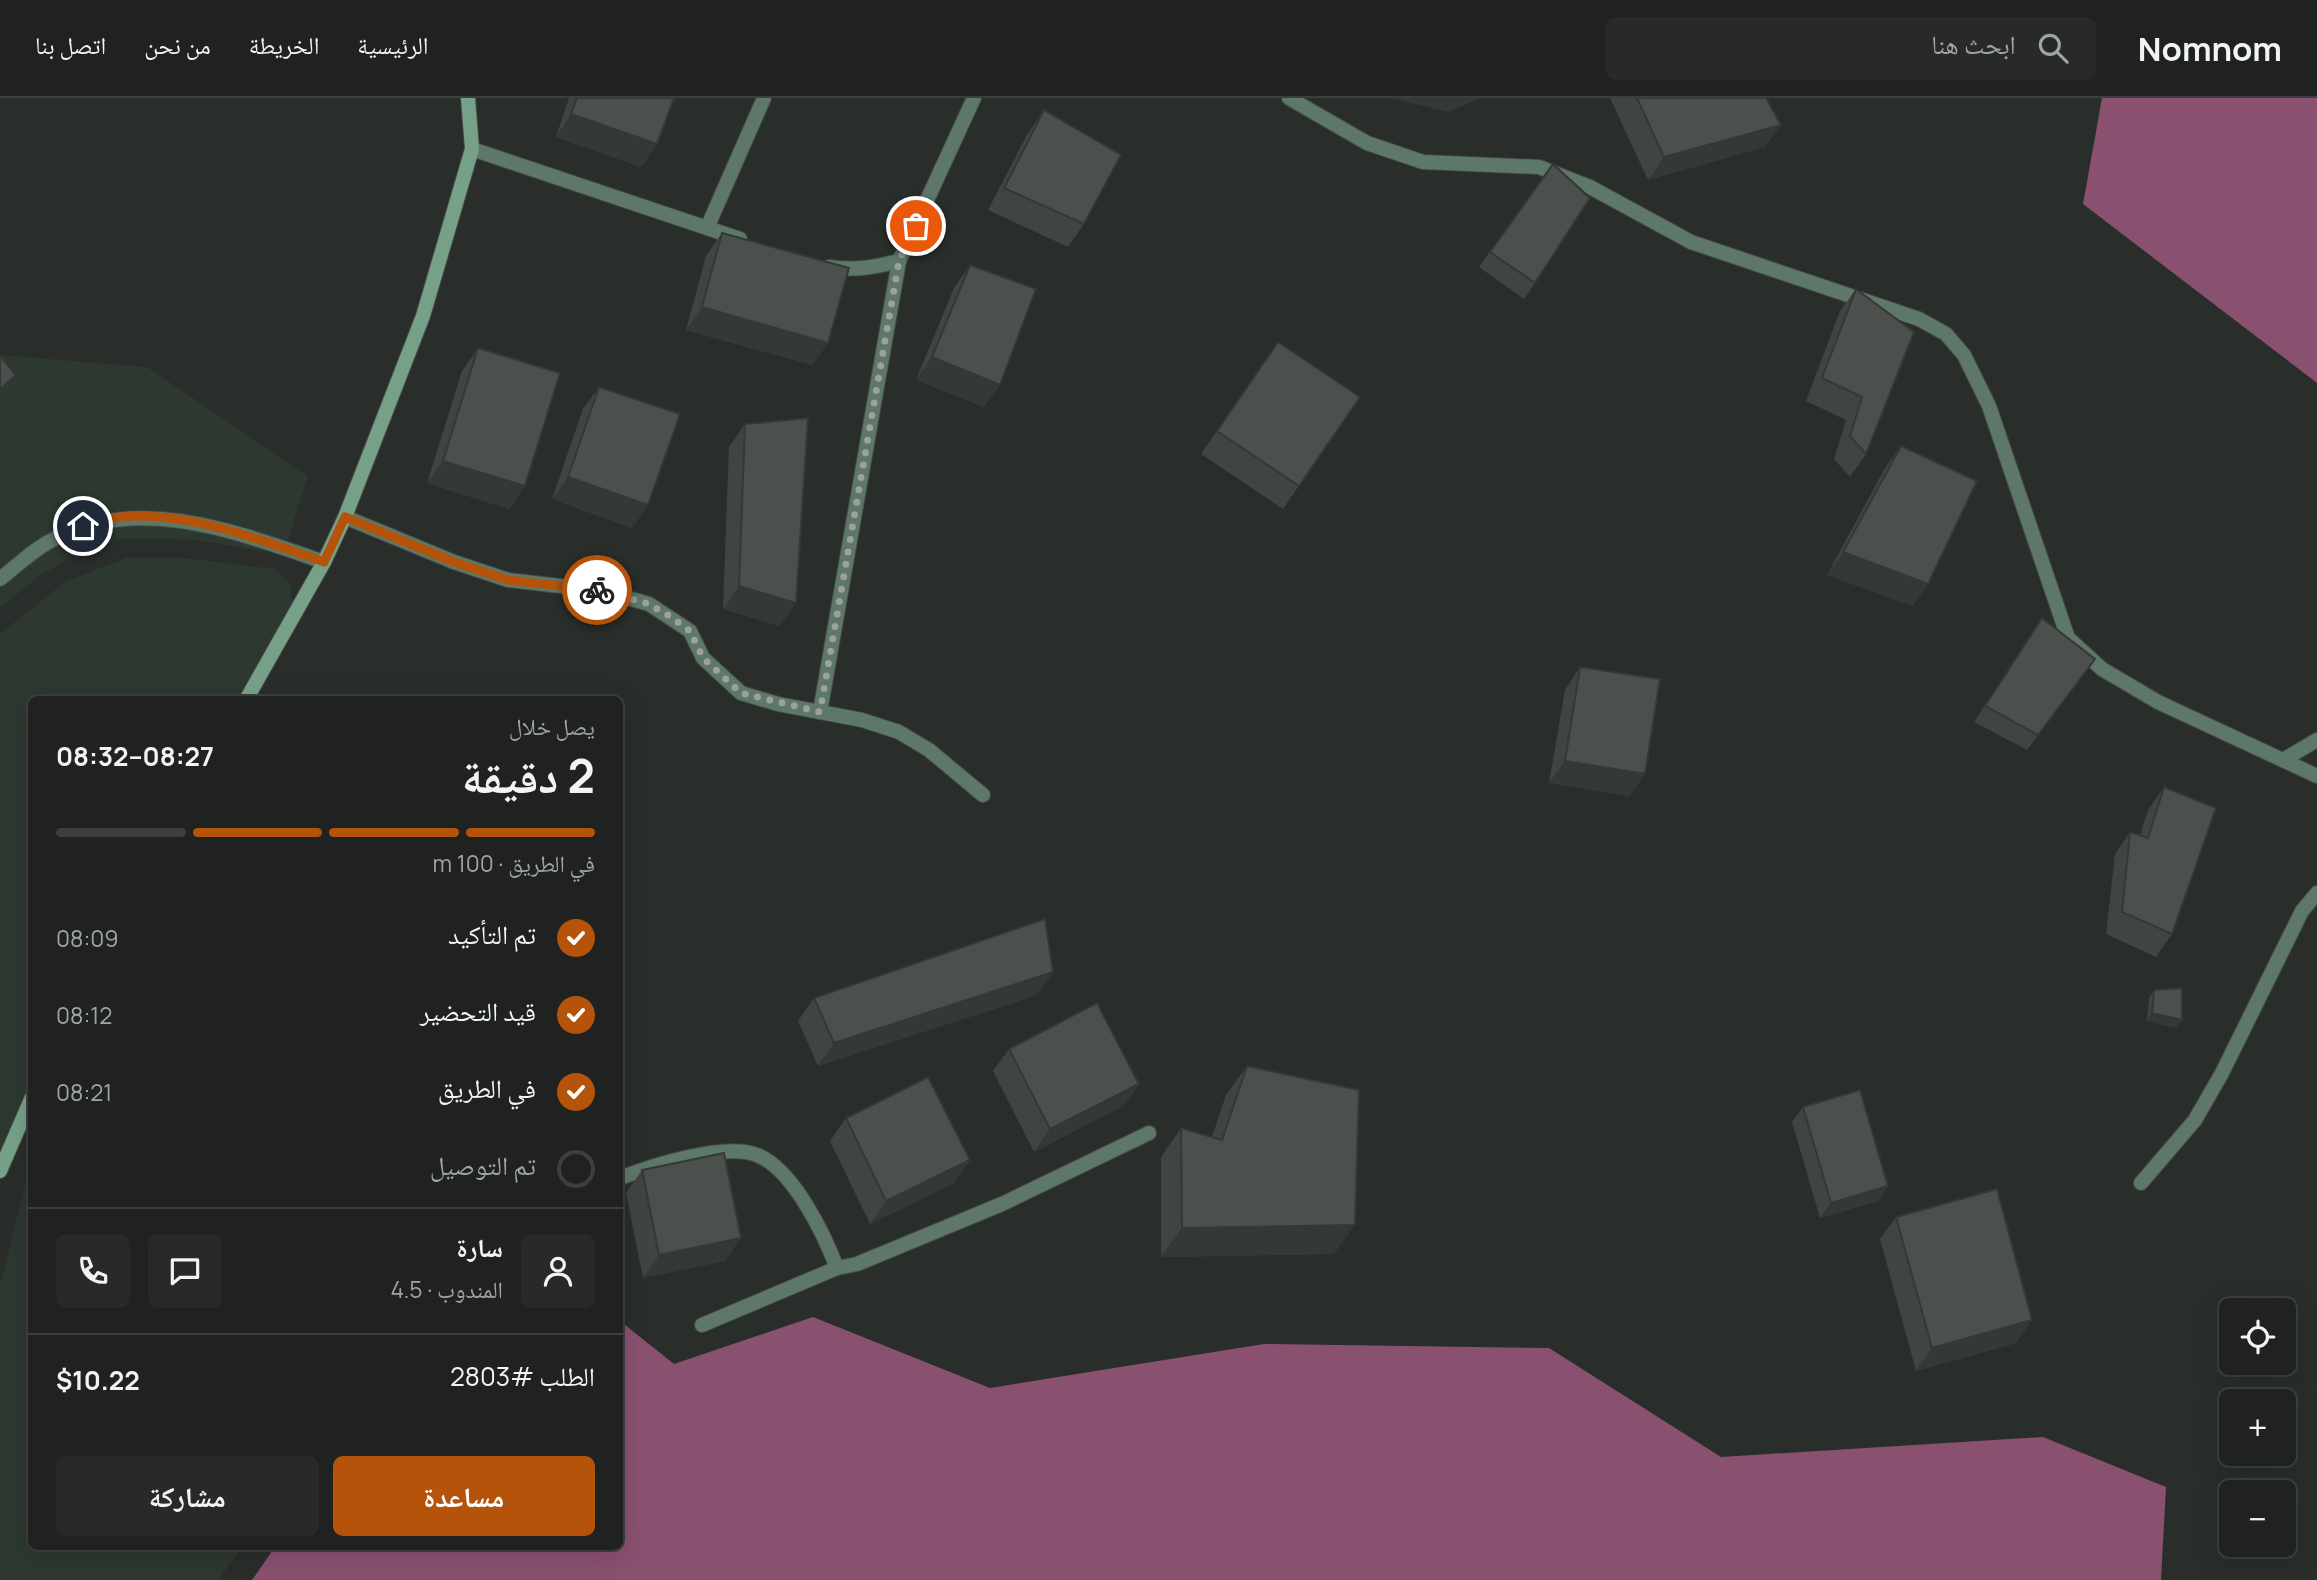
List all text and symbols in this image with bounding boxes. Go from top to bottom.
search box [1606,17,2096,80]
text: ابحث هنا [1931,26,2016,62]
text: Nomnom [2138,26,2282,71]
text: اتصل بنا [35,28,106,61]
text: من نحن [144,28,211,61]
text: الخريطة [249,28,319,61]
text: الرئيسية [357,28,429,61]
icon: search [2034,29,2072,67]
pin [886,196,946,256]
icon: bag [897,207,935,245]
pin [53,496,113,556]
icon: home [64,507,102,545]
courier [562,555,632,625]
icon: bike [578,571,616,609]
text: يصل خلال [509,710,595,742]
text: 08:27–08:32 [56,738,214,774]
text: 2 دقيقة [462,744,595,807]
text: في الطريق · 100 m [433,847,595,879]
text: تم التأكيد [448,916,536,952]
icon: check [557,919,595,957]
text: 08:09 [56,922,119,954]
text: قيد التحضير [420,993,536,1029]
icon: check [557,996,595,1034]
text: 08:12 [56,999,112,1031]
text: في الطريق [438,1070,536,1106]
icon: check [557,1073,595,1111]
text: 08:21 [56,1076,112,1108]
text: تم التوصيل [430,1147,536,1183]
text: سارة [456,1229,503,1265]
button: phone [56,1234,130,1308]
button: chat [148,1234,222,1308]
button: person [521,1234,595,1308]
text: المندوب · 4.5 [390,1273,503,1305]
map controls [2219,1298,2296,1557]
button: locate [2219,1298,2296,1375]
text: الطلب #2803 [450,1358,595,1394]
text: $10.22 [56,1362,140,1398]
button: + [2219,1389,2296,1466]
button: مشاركة [56,1456,319,1536]
button: مساعدة [333,1456,595,1536]
button: − [2219,1480,2296,1557]

